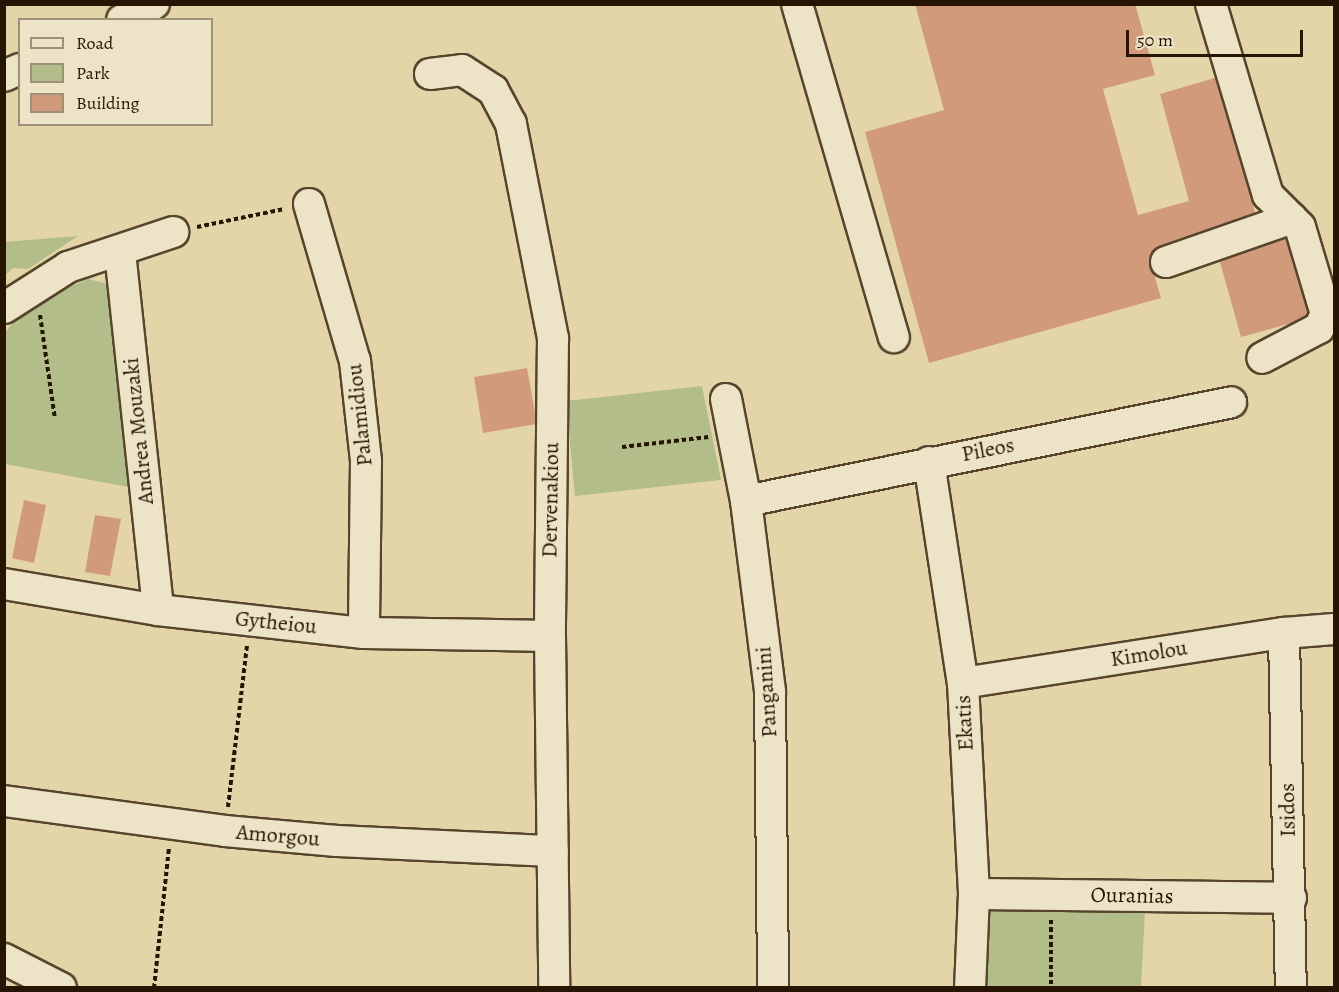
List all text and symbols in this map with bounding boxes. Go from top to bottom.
legend [18,18,213,126]
scale bar [1129,18,1306,56]
text: 50 m [1137,28,1173,52]
text: Road [76,31,113,55]
text: Park [76,61,110,85]
text: Building [76,91,140,115]
street label: Andrea Mouzaki [118,356,160,506]
street label: Palamidiou [341,362,379,468]
street label: Pileos [959,432,1017,468]
street label: Dervenakiou [537,442,565,558]
street label: Gytheiou [234,606,318,640]
street label: Kimolou [1109,635,1189,673]
street label: Panganini [751,645,783,739]
street label: Ekatis [950,694,980,752]
street label: Isidos [1274,783,1302,837]
street label: Amorgou [235,819,321,853]
street label: Ouranias [1090,882,1174,910]

